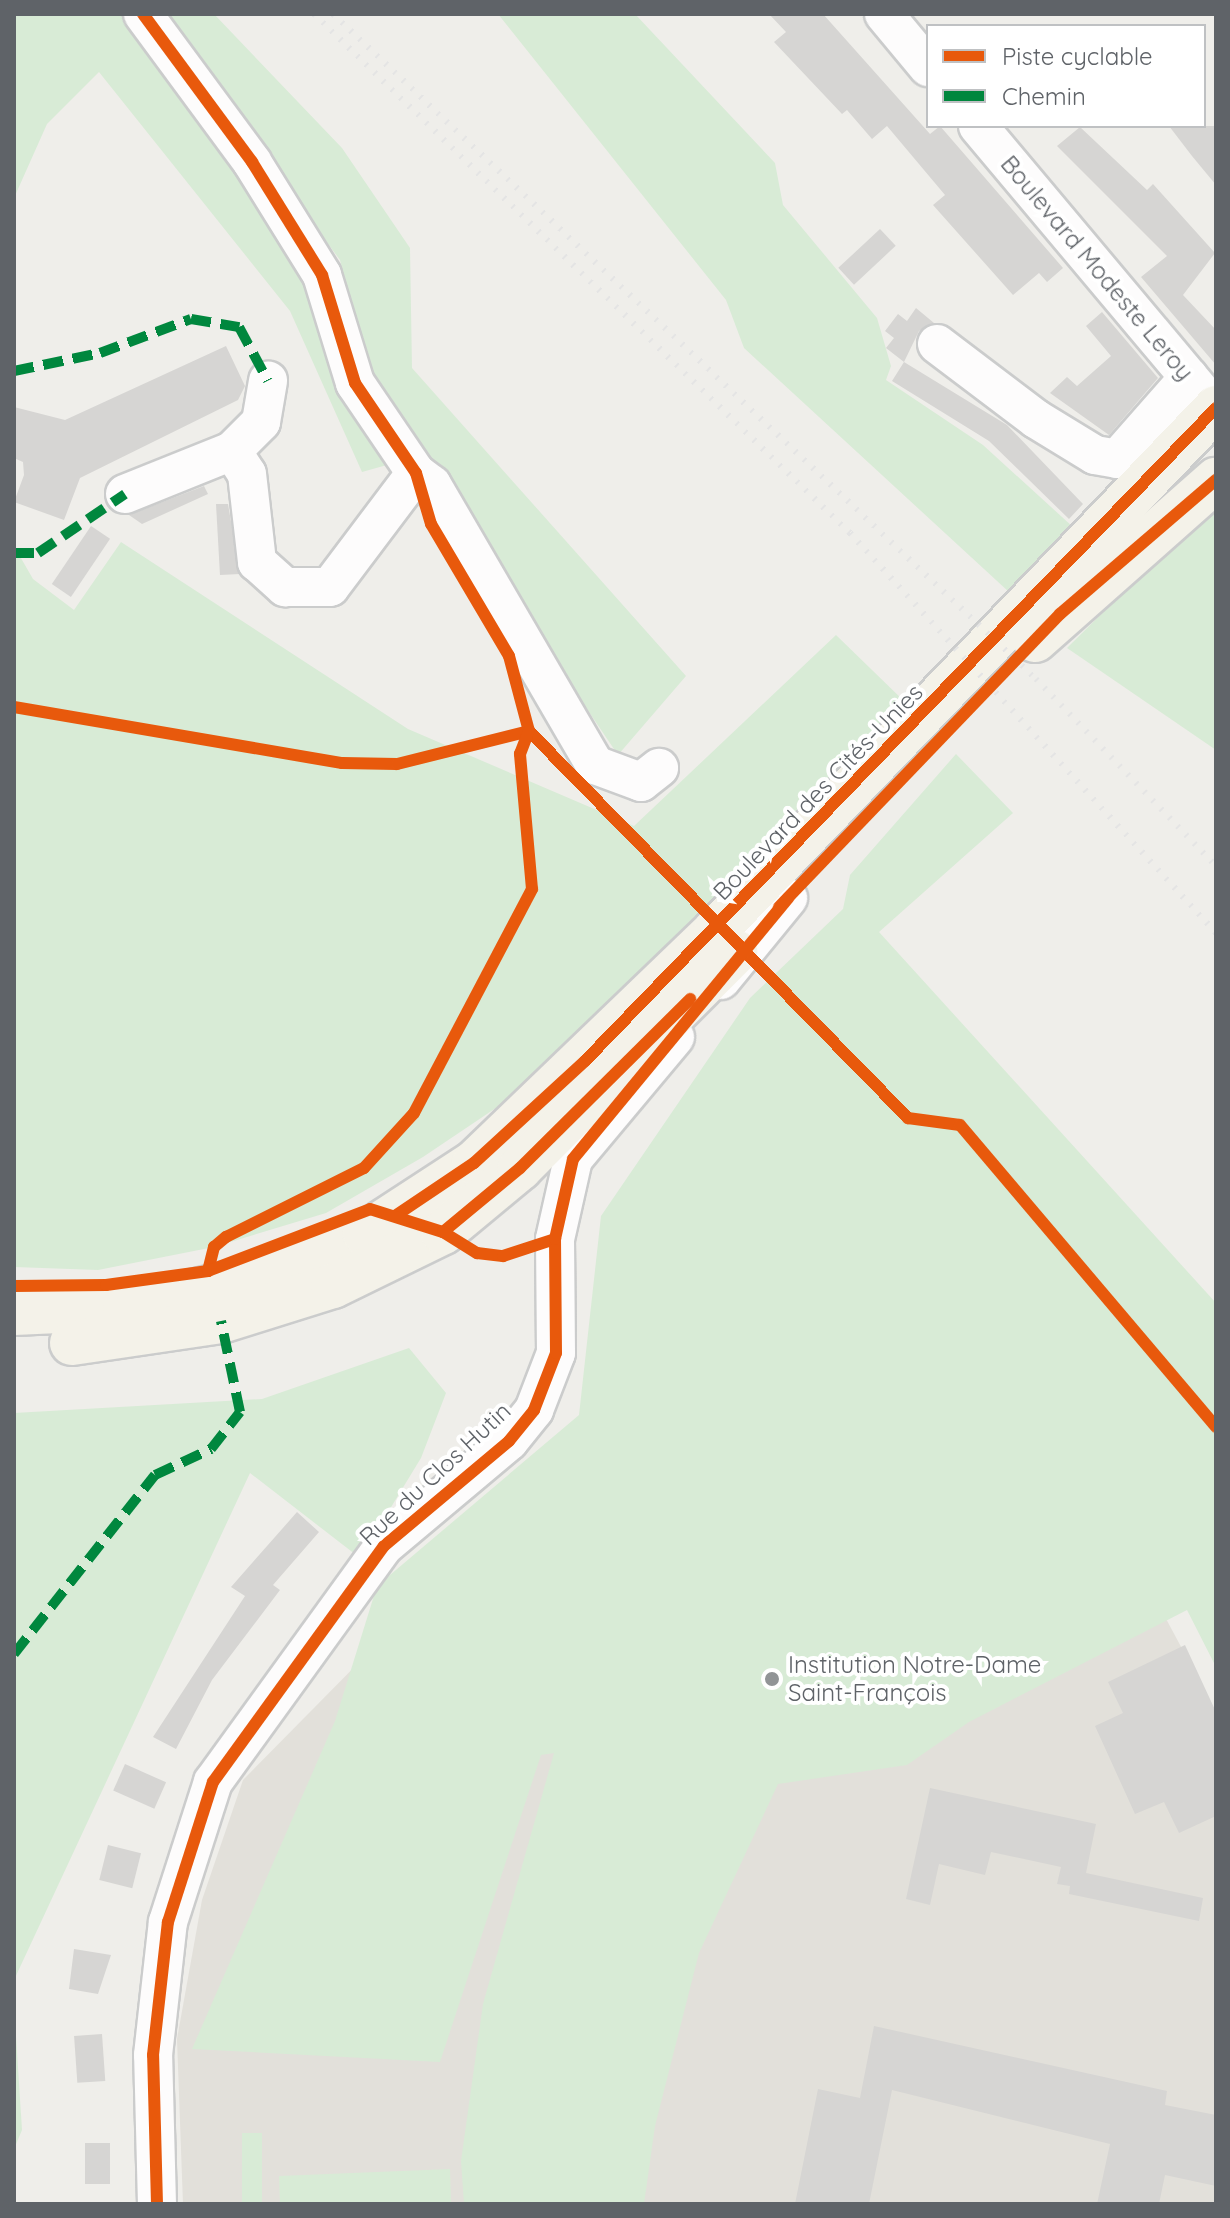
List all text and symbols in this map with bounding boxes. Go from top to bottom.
legend [926,24,1206,128]
text: Piste cyclable [1002,41,1153,71]
text: Chemin [1002,81,1086,111]
street label: Boulevard Modeste Leroy [995,150,1199,386]
street label: Boulevard des Cités-Unies [707,678,929,906]
street label: Rue du Clos Hutin [353,1397,517,1551]
place label: Institution Notre‐Dame Saint‐François [788,1651,1041,1707]
marker: Institution Notre‐Dame Saint‐François [763,1670,781,1688]

